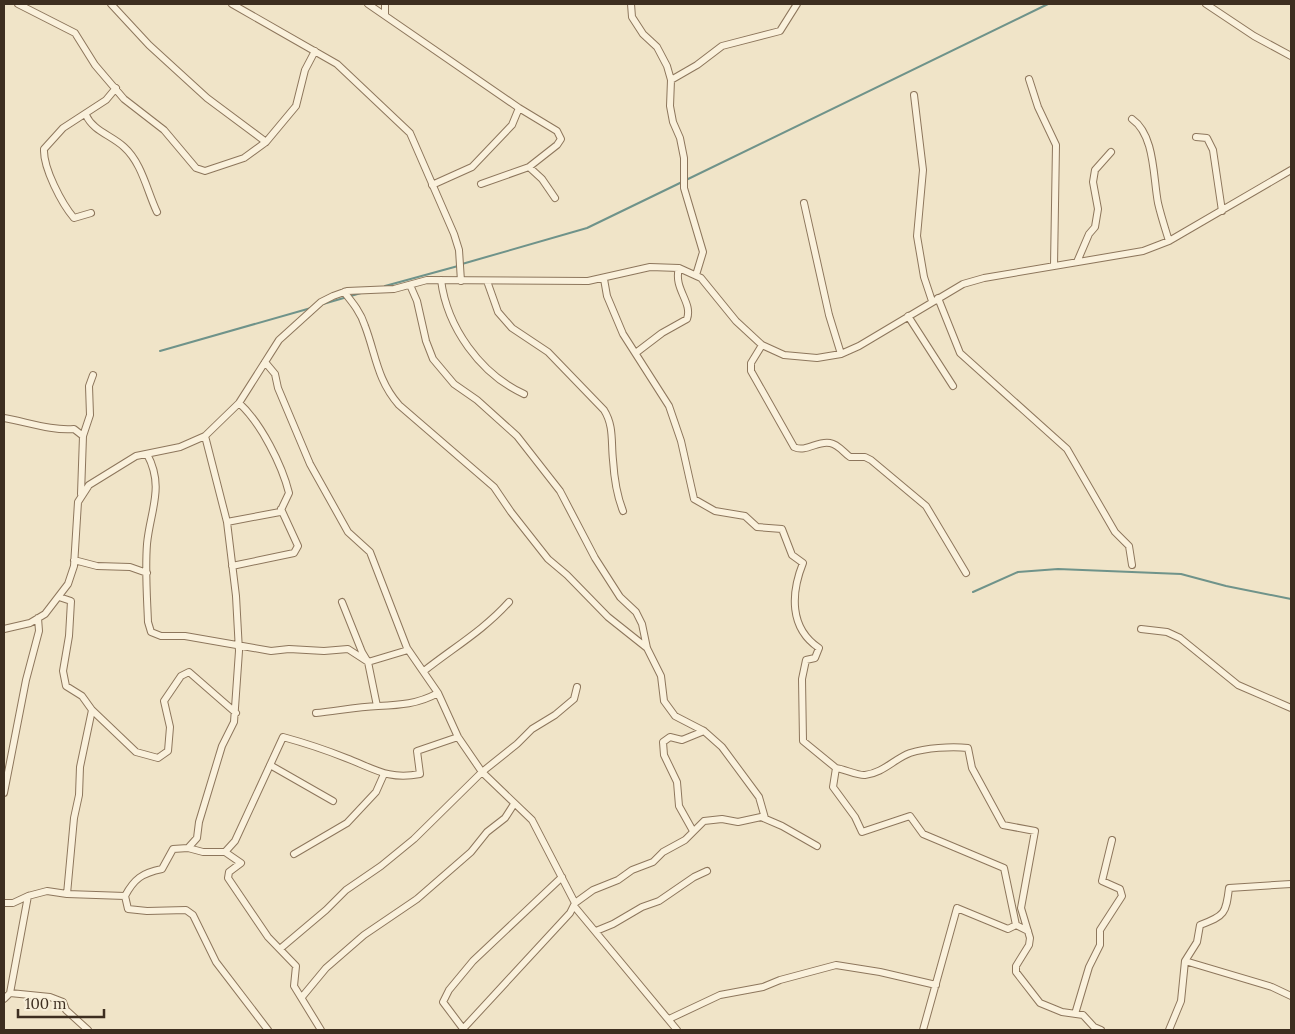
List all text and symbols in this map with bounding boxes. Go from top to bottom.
scale bar [18,986,104,1018]
text: 100 m [25,994,66,1013]

